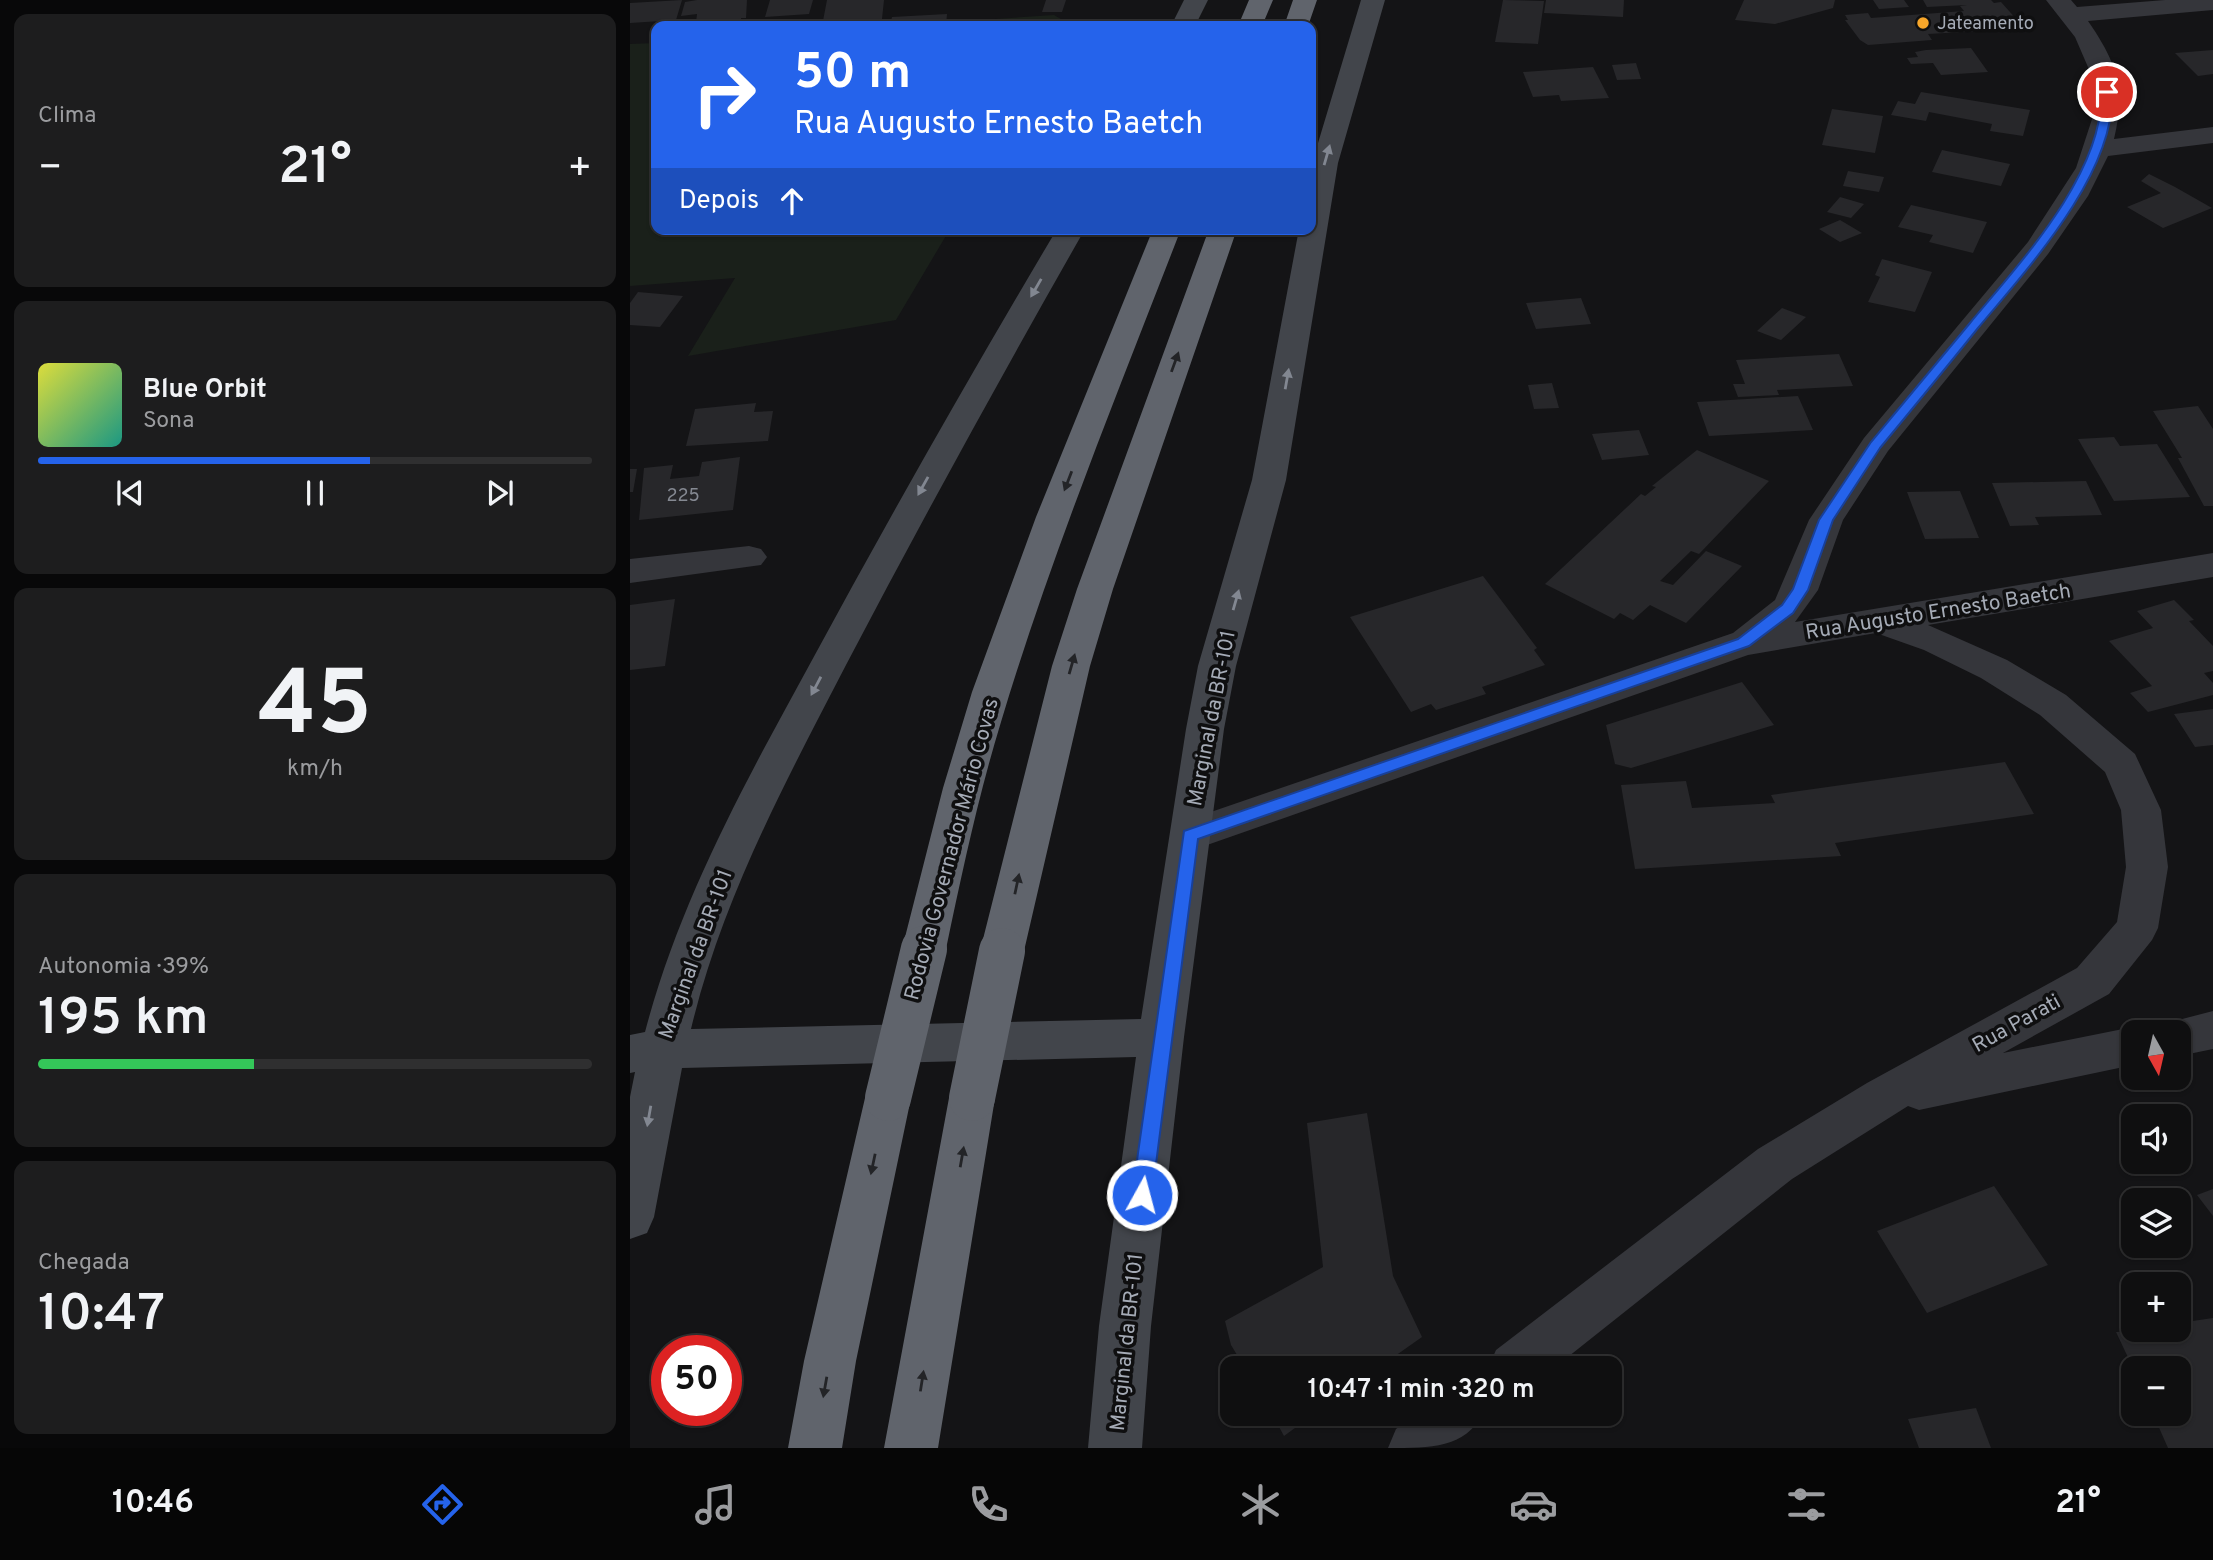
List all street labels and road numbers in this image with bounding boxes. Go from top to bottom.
street label: Rua Augusto Ernesto Baetch [1804,578,2073,647]
street label: Marginal da BR-101 [1182,628,1243,808]
street label: Rodovia Governador Mário Covas [899,695,1006,1003]
street label: Marginal da BR-101 [653,866,740,1043]
street label: Rua Parati [1968,989,2066,1060]
street label: Marginal da BR-101 [1105,1252,1150,1432]

